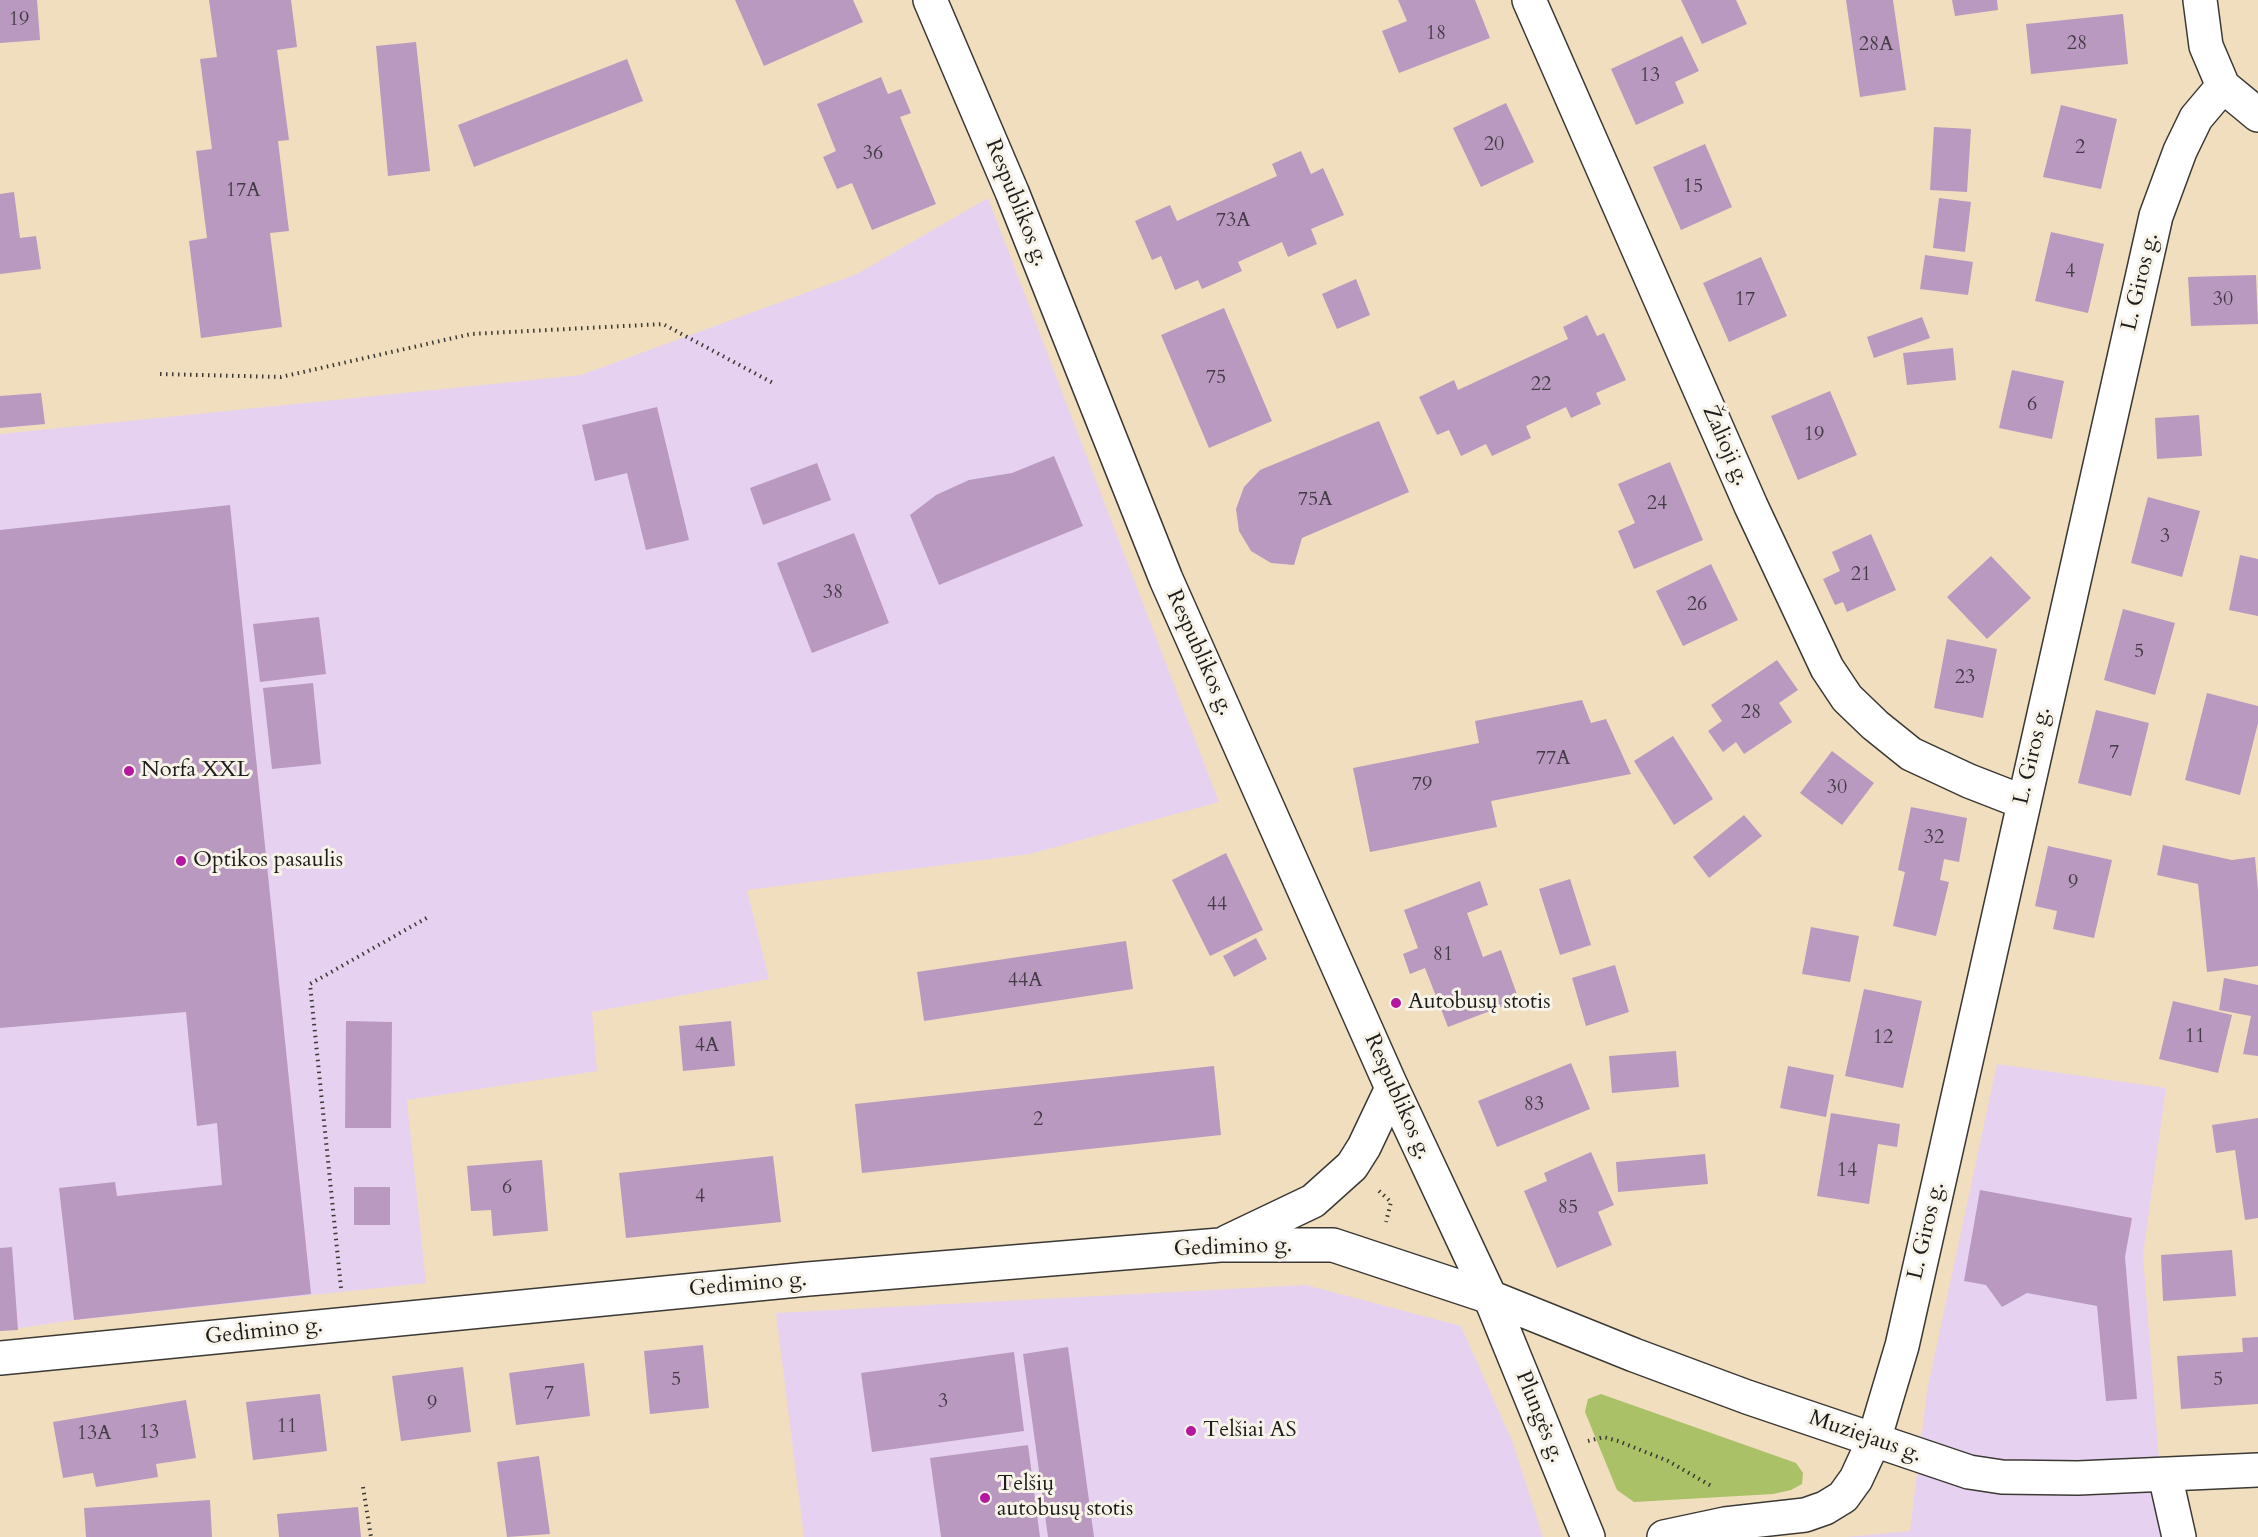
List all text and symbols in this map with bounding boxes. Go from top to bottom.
house number: 19 [9,8,29,32]
house number: 18 [1426,22,1446,46]
house number: 28 [2067,32,2087,56]
house number: 28A [1859,33,1893,57]
house number: 13 [1640,64,1660,88]
house number: 20 [1484,133,1504,157]
street label: Respublikos g. [979,136,1053,270]
house number: 2 [2075,136,2085,160]
house number: 36 [863,142,883,166]
house number: 15 [1683,175,1703,199]
house number: 17A [226,179,260,203]
house number: 73A [1216,209,1250,233]
street label: L. Giros g. [2117,231,2165,333]
house number: 4 [2065,260,2075,284]
house number: 17 [1735,288,1755,312]
house number: 30 [2213,288,2233,312]
house number: 75 [1206,366,1226,390]
house number: 22 [1531,373,1551,397]
house number: 6 [2027,393,2037,417]
street label: Žalioji g. [1696,402,1754,490]
house number: 19 [1804,423,1824,447]
house number: 75A [1298,488,1332,512]
house number: 24 [1647,492,1667,516]
house number: 3 [2160,525,2170,549]
house number: 21 [1851,563,1871,587]
house number: 38 [823,581,843,605]
street label: Respublikos g. [1160,586,1238,720]
house number: 26 [1687,593,1707,617]
house number: 5 [2134,640,2144,664]
house number: 23 [1955,666,1975,690]
house number: 28 [1741,701,1761,725]
street label: L. Giros g. [2009,705,2057,807]
house number: 7 [2109,741,2119,765]
house number: 77A [1536,747,1570,771]
place label: Norfa XXL [141,758,250,784]
marker: Norfa XXL [122,764,136,778]
house number: 79 [1412,773,1432,797]
house number: 30 [1827,776,1847,800]
house number: 32 [1924,826,1944,850]
place label: Optikos pasaulis [193,848,343,874]
marker: Optikos pasaulis [174,854,188,868]
house number: 9 [2068,871,2078,895]
house number: 44 [1207,893,1227,917]
house number: 81 [1433,943,1453,967]
house number: 44A [1008,969,1042,993]
place label: Autobusų stotis [1408,990,1550,1016]
marker: Autobusų stotis [1389,996,1403,1010]
house number: 11 [2185,1025,2205,1049]
house number: 12 [1873,1026,1893,1050]
street label: Respublikos g. [1358,1030,1436,1164]
house number: 4A [695,1034,719,1058]
house number: 83 [1524,1093,1544,1117]
house number: 2 [1033,1108,1043,1132]
house number: 14 [1837,1159,1857,1183]
house number: 6 [502,1176,512,1200]
street label: L. Giros g. [1903,1180,1951,1282]
house number: 4 [695,1185,705,1209]
house number: 85 [1558,1196,1578,1220]
street label: Gedimino g. [1173,1233,1293,1263]
street label: Gedimino g. [688,1267,808,1303]
street label: Gedimino g. [204,1313,324,1351]
street label: Plungės g. [1509,1367,1569,1467]
house number: 5 [671,1368,681,1392]
house number: 5 [2213,1368,2223,1392]
house number: 7 [544,1382,554,1406]
house number: 3 [938,1390,948,1414]
house number: 9 [427,1392,437,1416]
street label: Muziejaus g. [1805,1405,1925,1469]
house number: 11 [277,1415,297,1439]
place label: Telšiai AS [1203,1418,1297,1444]
house number: 13 [139,1421,159,1445]
house number: 13A [77,1422,111,1446]
marker: Telšiai AS [1184,1424,1198,1438]
place label: Telšių autobusų stotis [997,1472,1133,1524]
marker: Telšių autobusų stotis [978,1491,992,1505]

